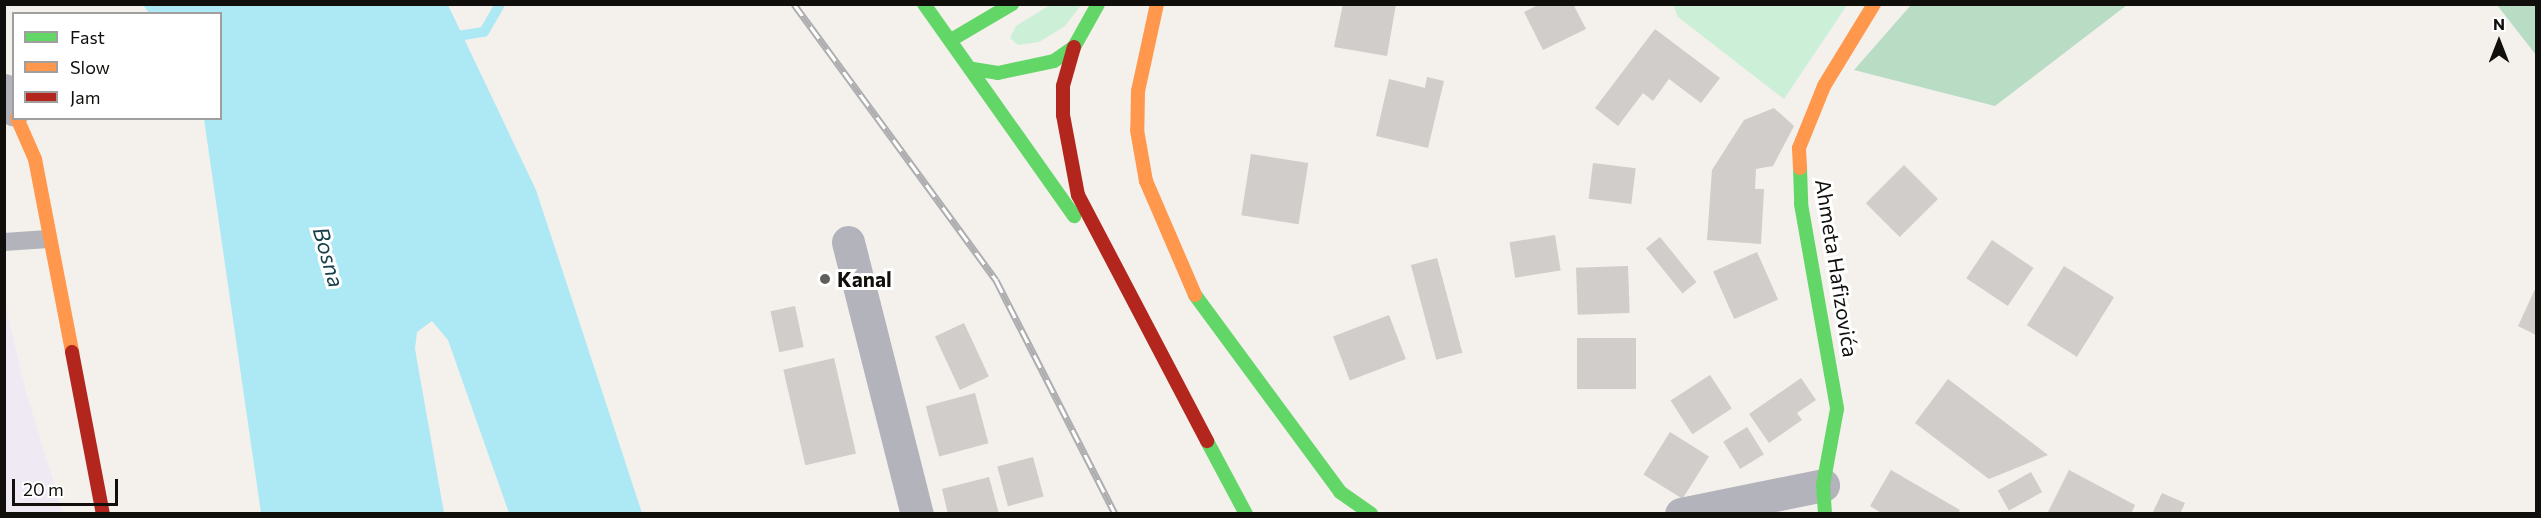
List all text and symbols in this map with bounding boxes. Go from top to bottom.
legend [12,12,222,120]
north arrow [2469,12,2529,72]
text: N [2493,14,2505,33]
text: Fast [70,26,105,48]
text: Slow [70,56,110,78]
text: Jam [70,86,100,108]
street label: Ahmeta Hafizovića [1810,177,1864,359]
water label: Bosna [308,224,350,290]
place label: Kanal [837,266,892,292]
marker: Kanal [818,272,832,286]
scale bar [15,467,122,505]
text: 20 m [23,478,64,500]

